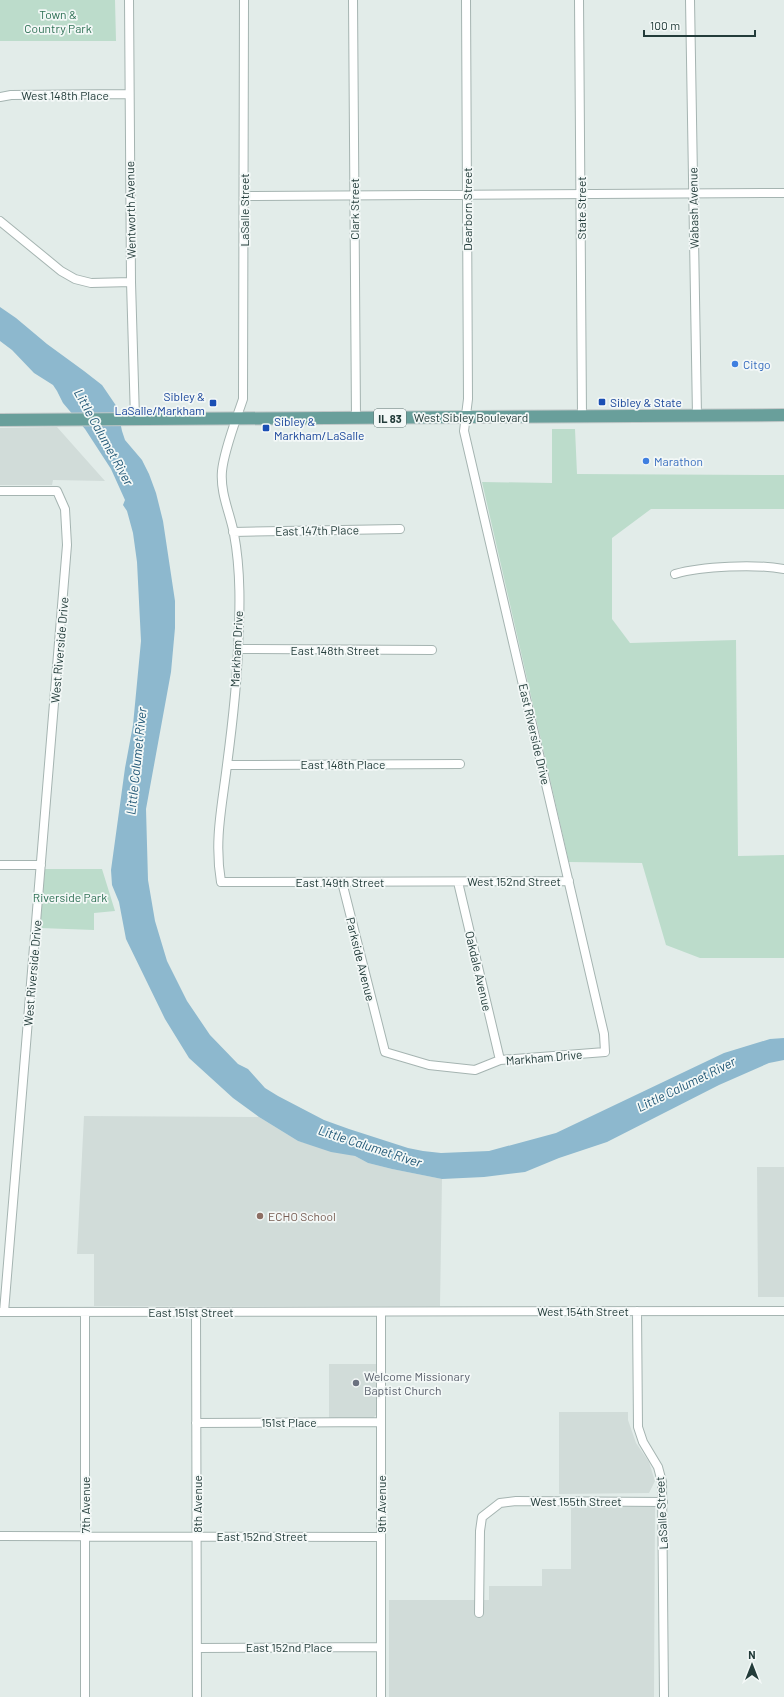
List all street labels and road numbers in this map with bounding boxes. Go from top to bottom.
street label: West 148th Place [21,88,109,102]
street label: Wentworth Avenue [122,161,138,259]
street label: Dearborn Street [460,167,474,251]
street label: Wabash Avenue [685,167,701,249]
street label: LaSalle Street [237,173,251,247]
street label: State Street [574,176,588,240]
street label: Clark Street [347,178,361,240]
road number: IL 83 [374,409,406,427]
street label: West Sibley Boulevard [414,410,528,424]
street label: East 147th Place [275,522,359,538]
street label: West Riverside Drive [47,596,71,704]
street label: Markham Drive [227,610,245,688]
street label: East 148th Street [291,643,379,657]
street label: East Riverside Drive [517,682,553,786]
street label: East 148th Place [301,757,385,771]
street label: West 152nd Street [467,874,561,888]
street label: East 149th Street [296,875,384,889]
street label: Parkside Avenue [344,916,378,1002]
street label: West Riverside Drive [20,919,44,1027]
street label: Oakdale Avenue [463,930,495,1012]
street label: Markham Drive [505,1047,583,1067]
street label: West 154th Street [537,1304,629,1318]
street label: East 151st Street [148,1305,234,1319]
street label: 151st Place [261,1415,317,1429]
street label: 8th Avenue [190,1475,204,1533]
street label: 9th Avenue [374,1475,388,1533]
street label: 7th Avenue [78,1476,92,1534]
street label: LaSalle Street [652,1476,670,1550]
street label: West 155th Street [530,1494,622,1508]
street label: East 152nd Street [217,1529,307,1543]
street label: East 152nd Place [246,1640,332,1654]

